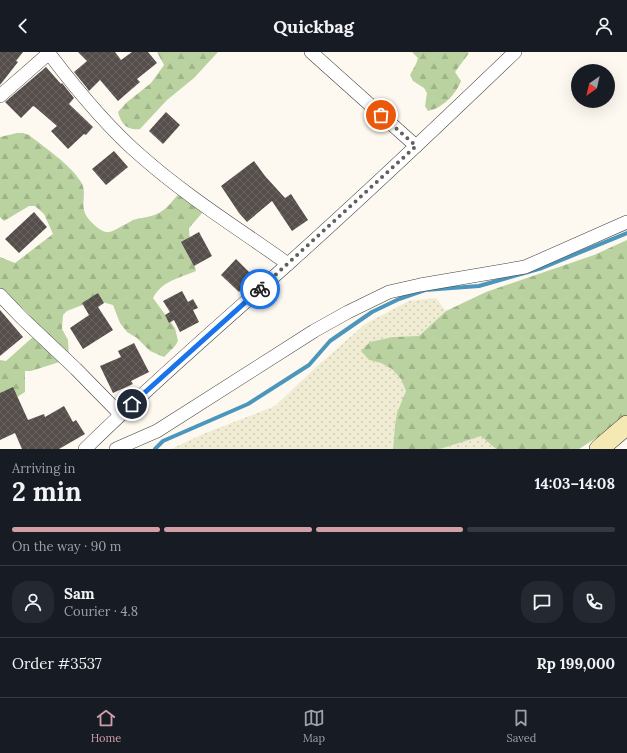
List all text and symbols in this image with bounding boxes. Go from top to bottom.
icon: back [12,15,34,37]
text: Quickbag [273,15,354,38]
icon: person [593,15,615,37]
north arrow [571,64,615,108]
map controls [571,64,615,108]
pin [364,98,398,132]
icon: bag [370,104,392,126]
courier [240,269,280,309]
icon: bike [249,278,271,300]
pin [115,387,149,421]
icon: home [121,393,143,415]
text: Arriving in [12,460,75,477]
text: 14:03–14:08 [534,474,615,493]
text: 2 min [12,475,82,508]
text: On the way · 90 m [12,538,121,555]
button: person [12,581,54,623]
button: chat [521,581,563,623]
button: phone [573,581,615,623]
text: Sam [64,584,95,603]
text: Courier · 4.8 [64,603,138,620]
text: Order #3537 [12,654,102,673]
text: Rp 199,000 [537,654,615,673]
tab: Home [91,707,121,745]
tab: Map [303,707,325,745]
tab: Saved [506,707,536,745]

